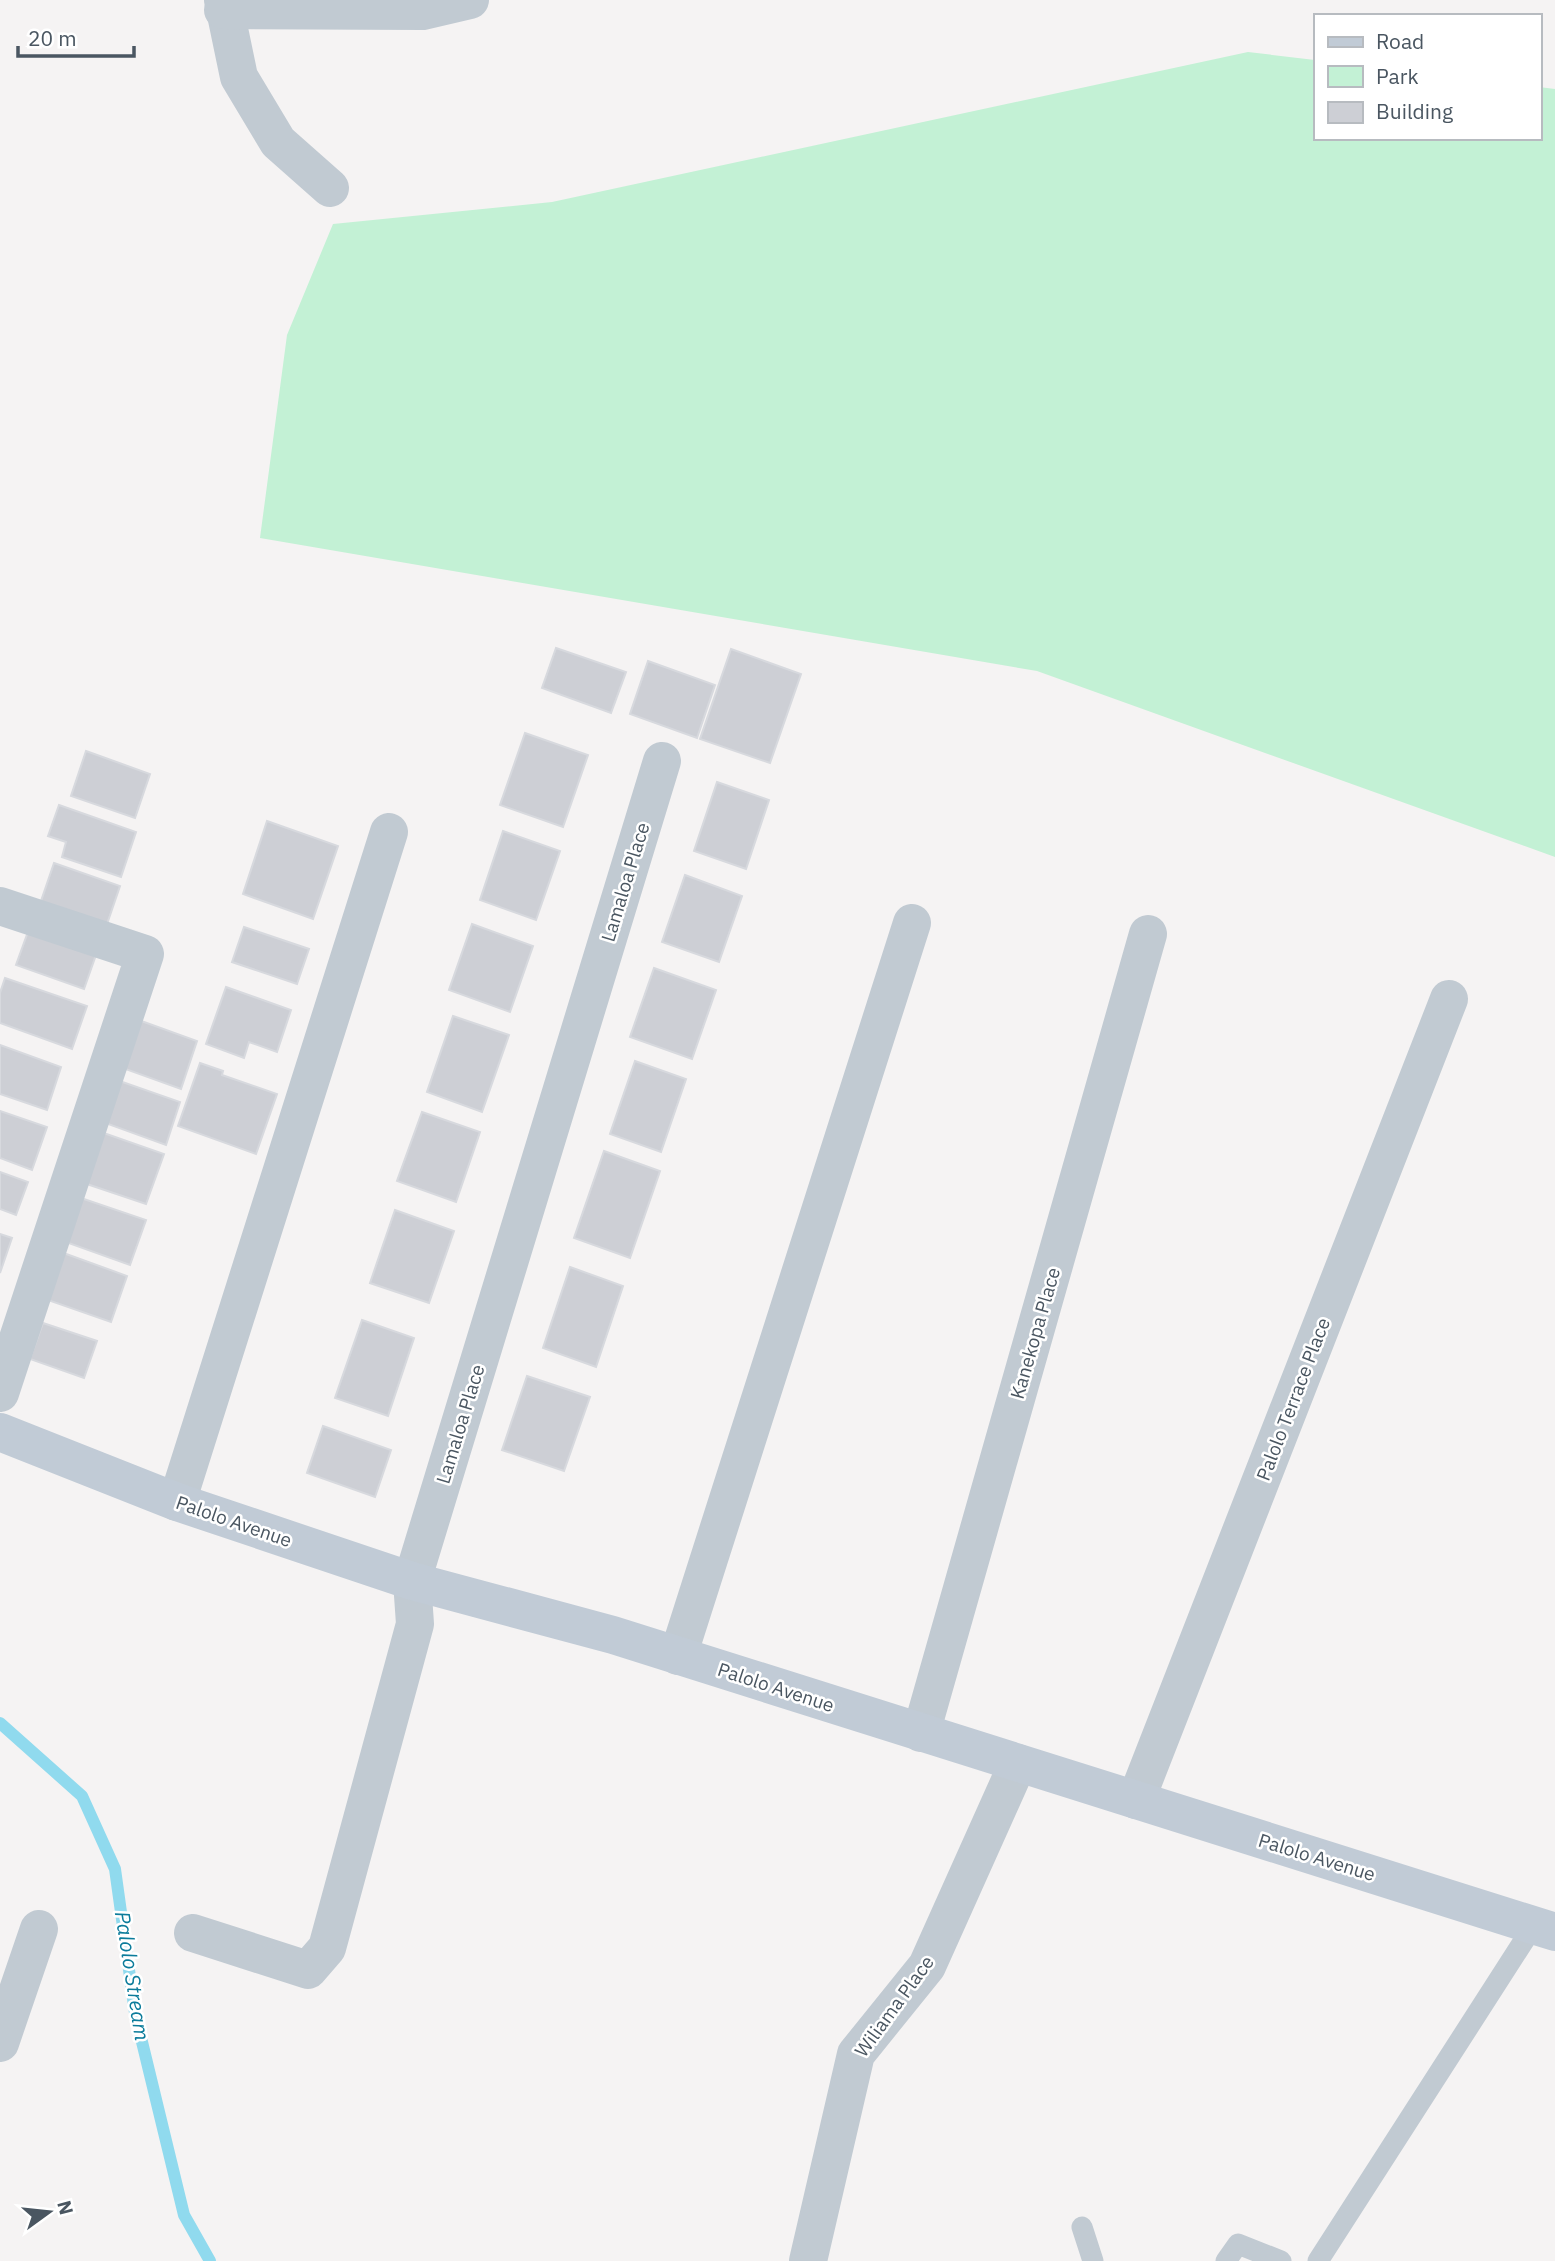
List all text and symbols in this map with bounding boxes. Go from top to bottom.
scale bar [18,14,133,58]
legend [1314,14,1541,140]
text: 20 m [28,24,77,52]
text: Road [1376,27,1424,55]
text: Park [1376,62,1419,90]
text: Building [1376,97,1453,125]
street label: Lamaloa Place [595,819,655,945]
street label: Kanekopa Place [1005,1264,1065,1402]
street label: Palolo Terrace Place [1251,1314,1335,1484]
street label: Lamaloa Place [430,1361,490,1487]
street label: Palolo Avenue [173,1490,295,1552]
street label: Palolo Avenue [715,1657,837,1717]
street label: Palolo Avenue [1256,1828,1378,1886]
water label: Palolo Stream [109,1909,157,2043]
street label: Wiliama Place [849,1951,939,2061]
north arrow [14,2177,84,2247]
text: N [52,2198,79,2217]

